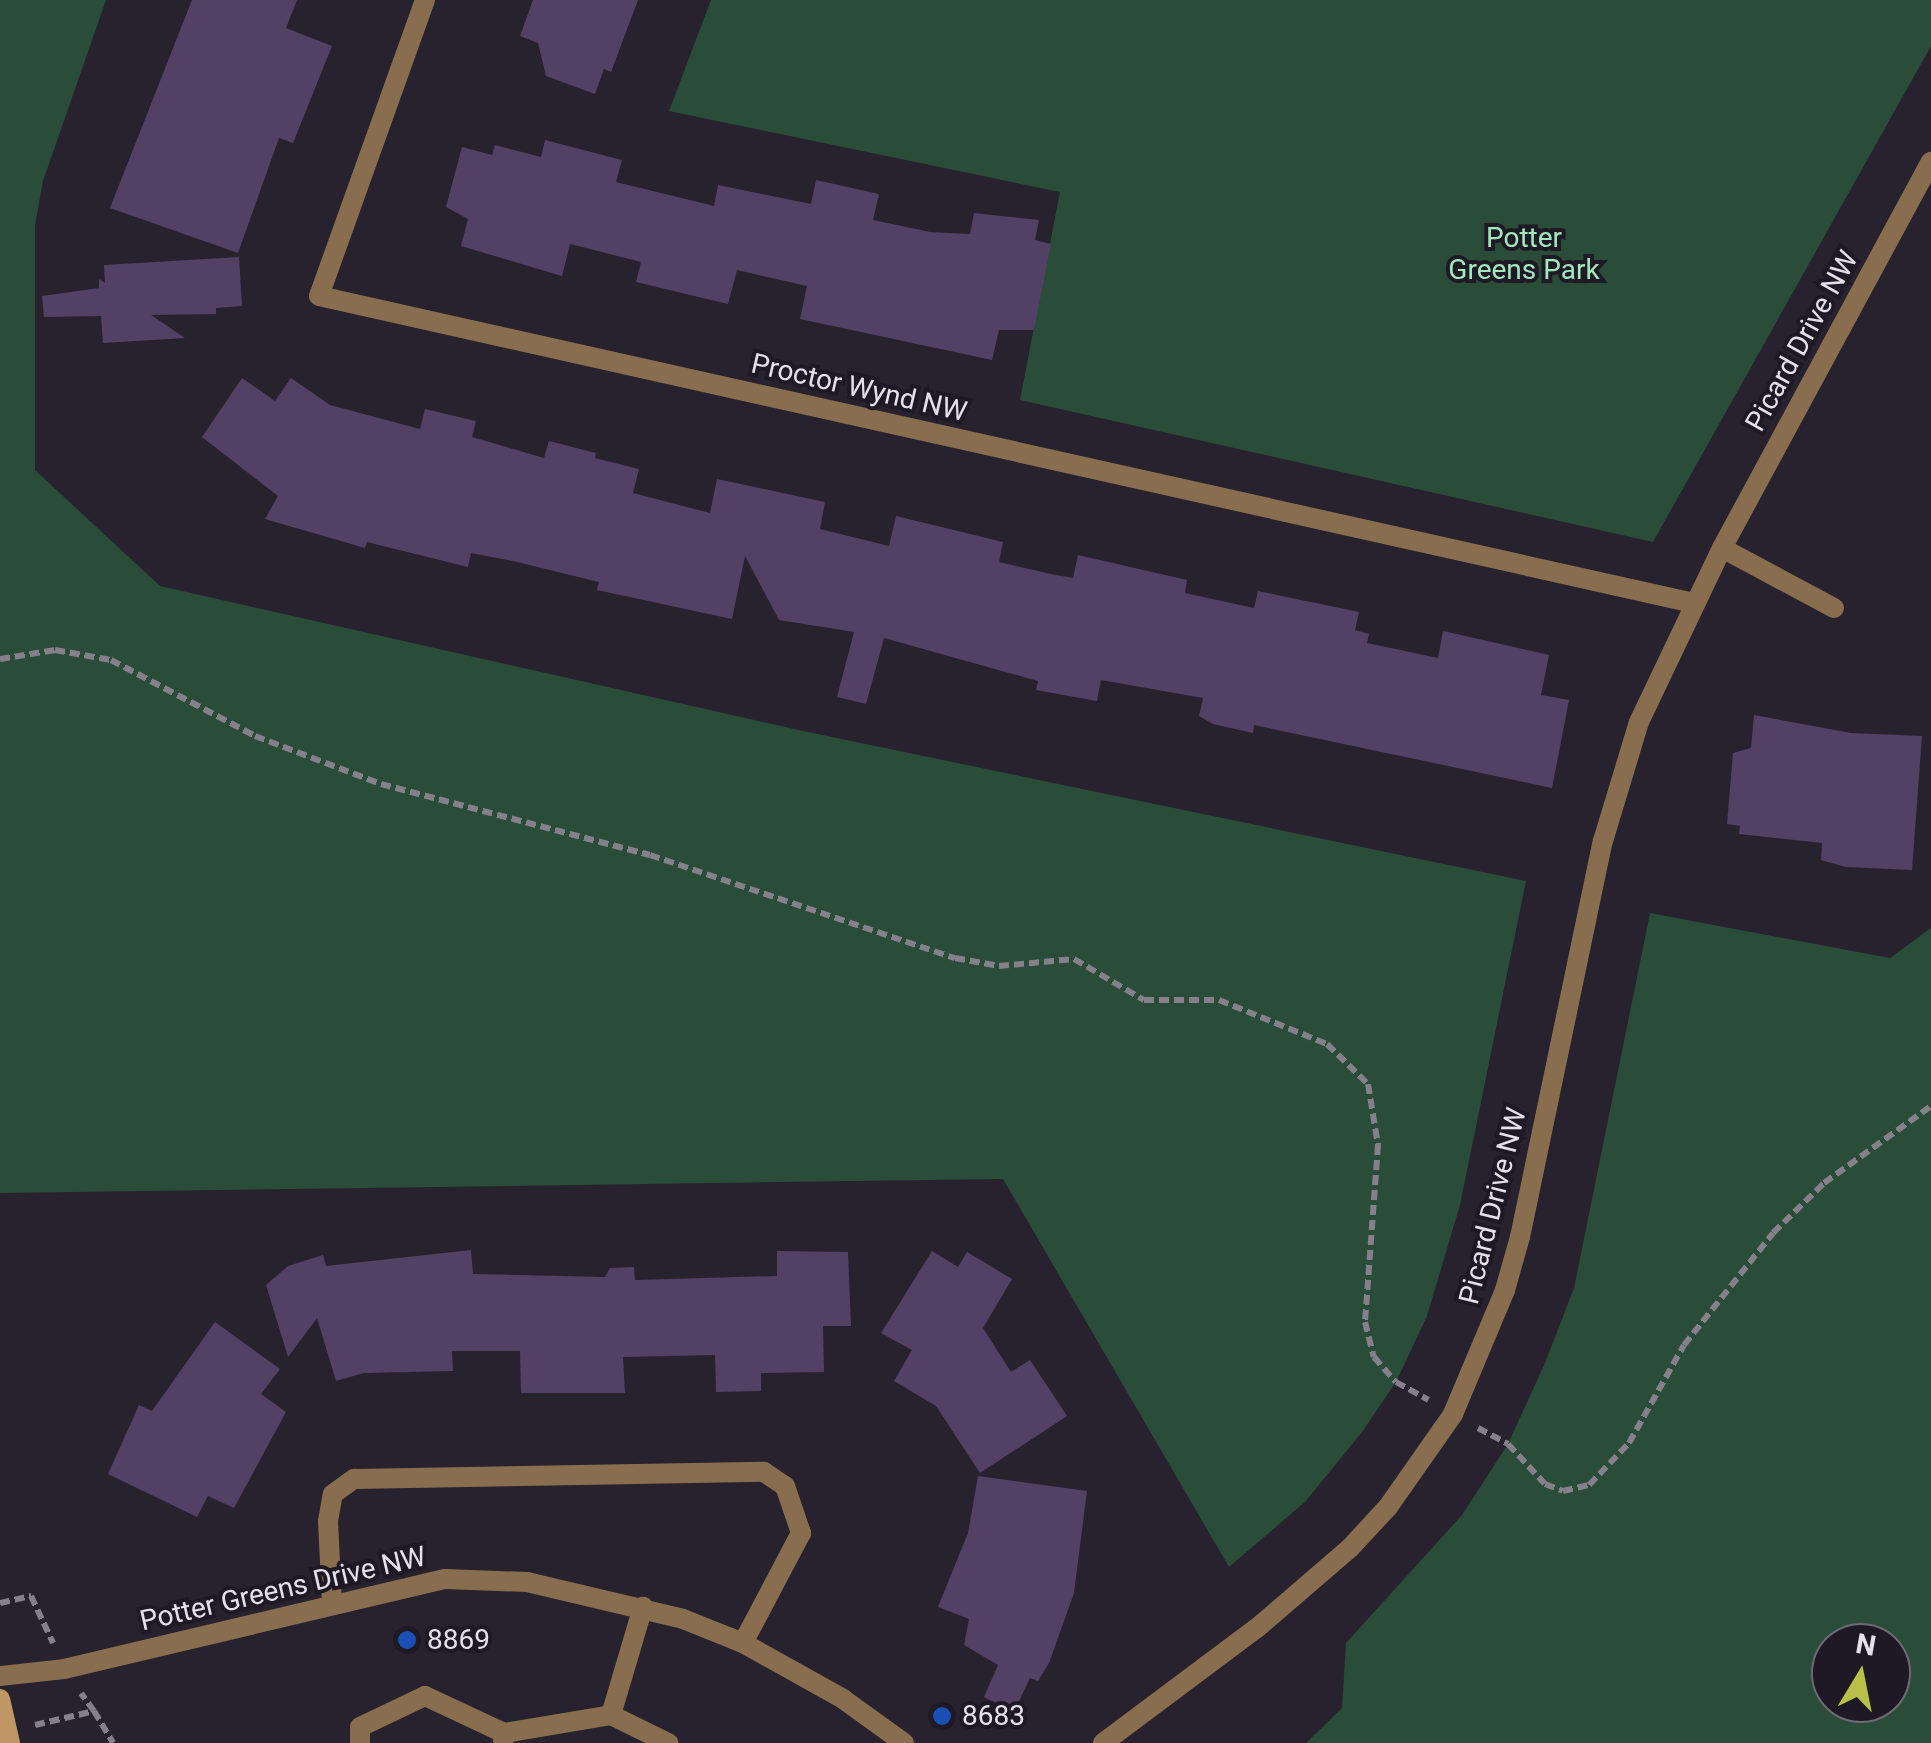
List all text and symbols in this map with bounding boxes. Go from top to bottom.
park label: Potter Greens Park [1448,221,1600,287]
street label: Picard Drive NW [1739,245,1865,437]
street label: Proctor Wynd NW [748,347,970,429]
street label: Picard Drive NW [1452,1104,1534,1308]
street label: Potter Greens Drive NW [137,1540,429,1638]
place label: 8869 [427,1623,490,1657]
north arrow [1811,1623,1911,1723]
text: N [1853,1627,1879,1663]
marker: 8869 [396,1629,418,1651]
place label: 8683 [962,1699,1025,1733]
marker: 8683 [931,1705,953,1727]

